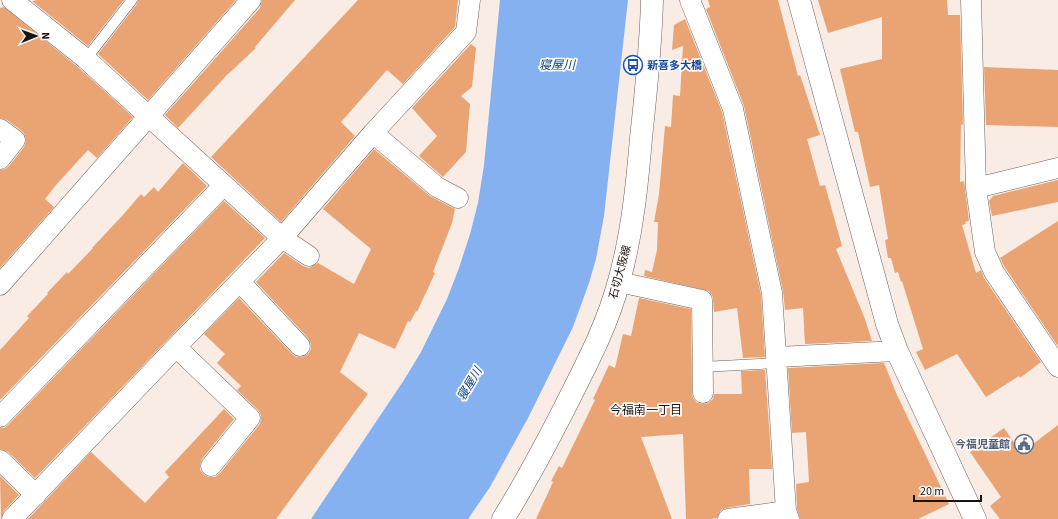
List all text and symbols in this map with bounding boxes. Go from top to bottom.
north arrow [16,16,56,56]
text: N [38,32,53,40]
bus stop icon: 新喜多大橋 [622,54,644,76]
water label: 寝屋川 [539,57,577,74]
place label: 新喜多大橋 [647,58,702,73]
street label: 石切大阪線 [606,243,634,301]
water label: 寝屋川 [453,362,488,404]
district label: 今福南一丁目 [610,402,682,419]
public building icon: 今福児童館 [1013,433,1035,455]
place label: 今福児童館 [955,437,1010,452]
scale bar [914,477,981,503]
text: 20 m [920,483,944,500]

